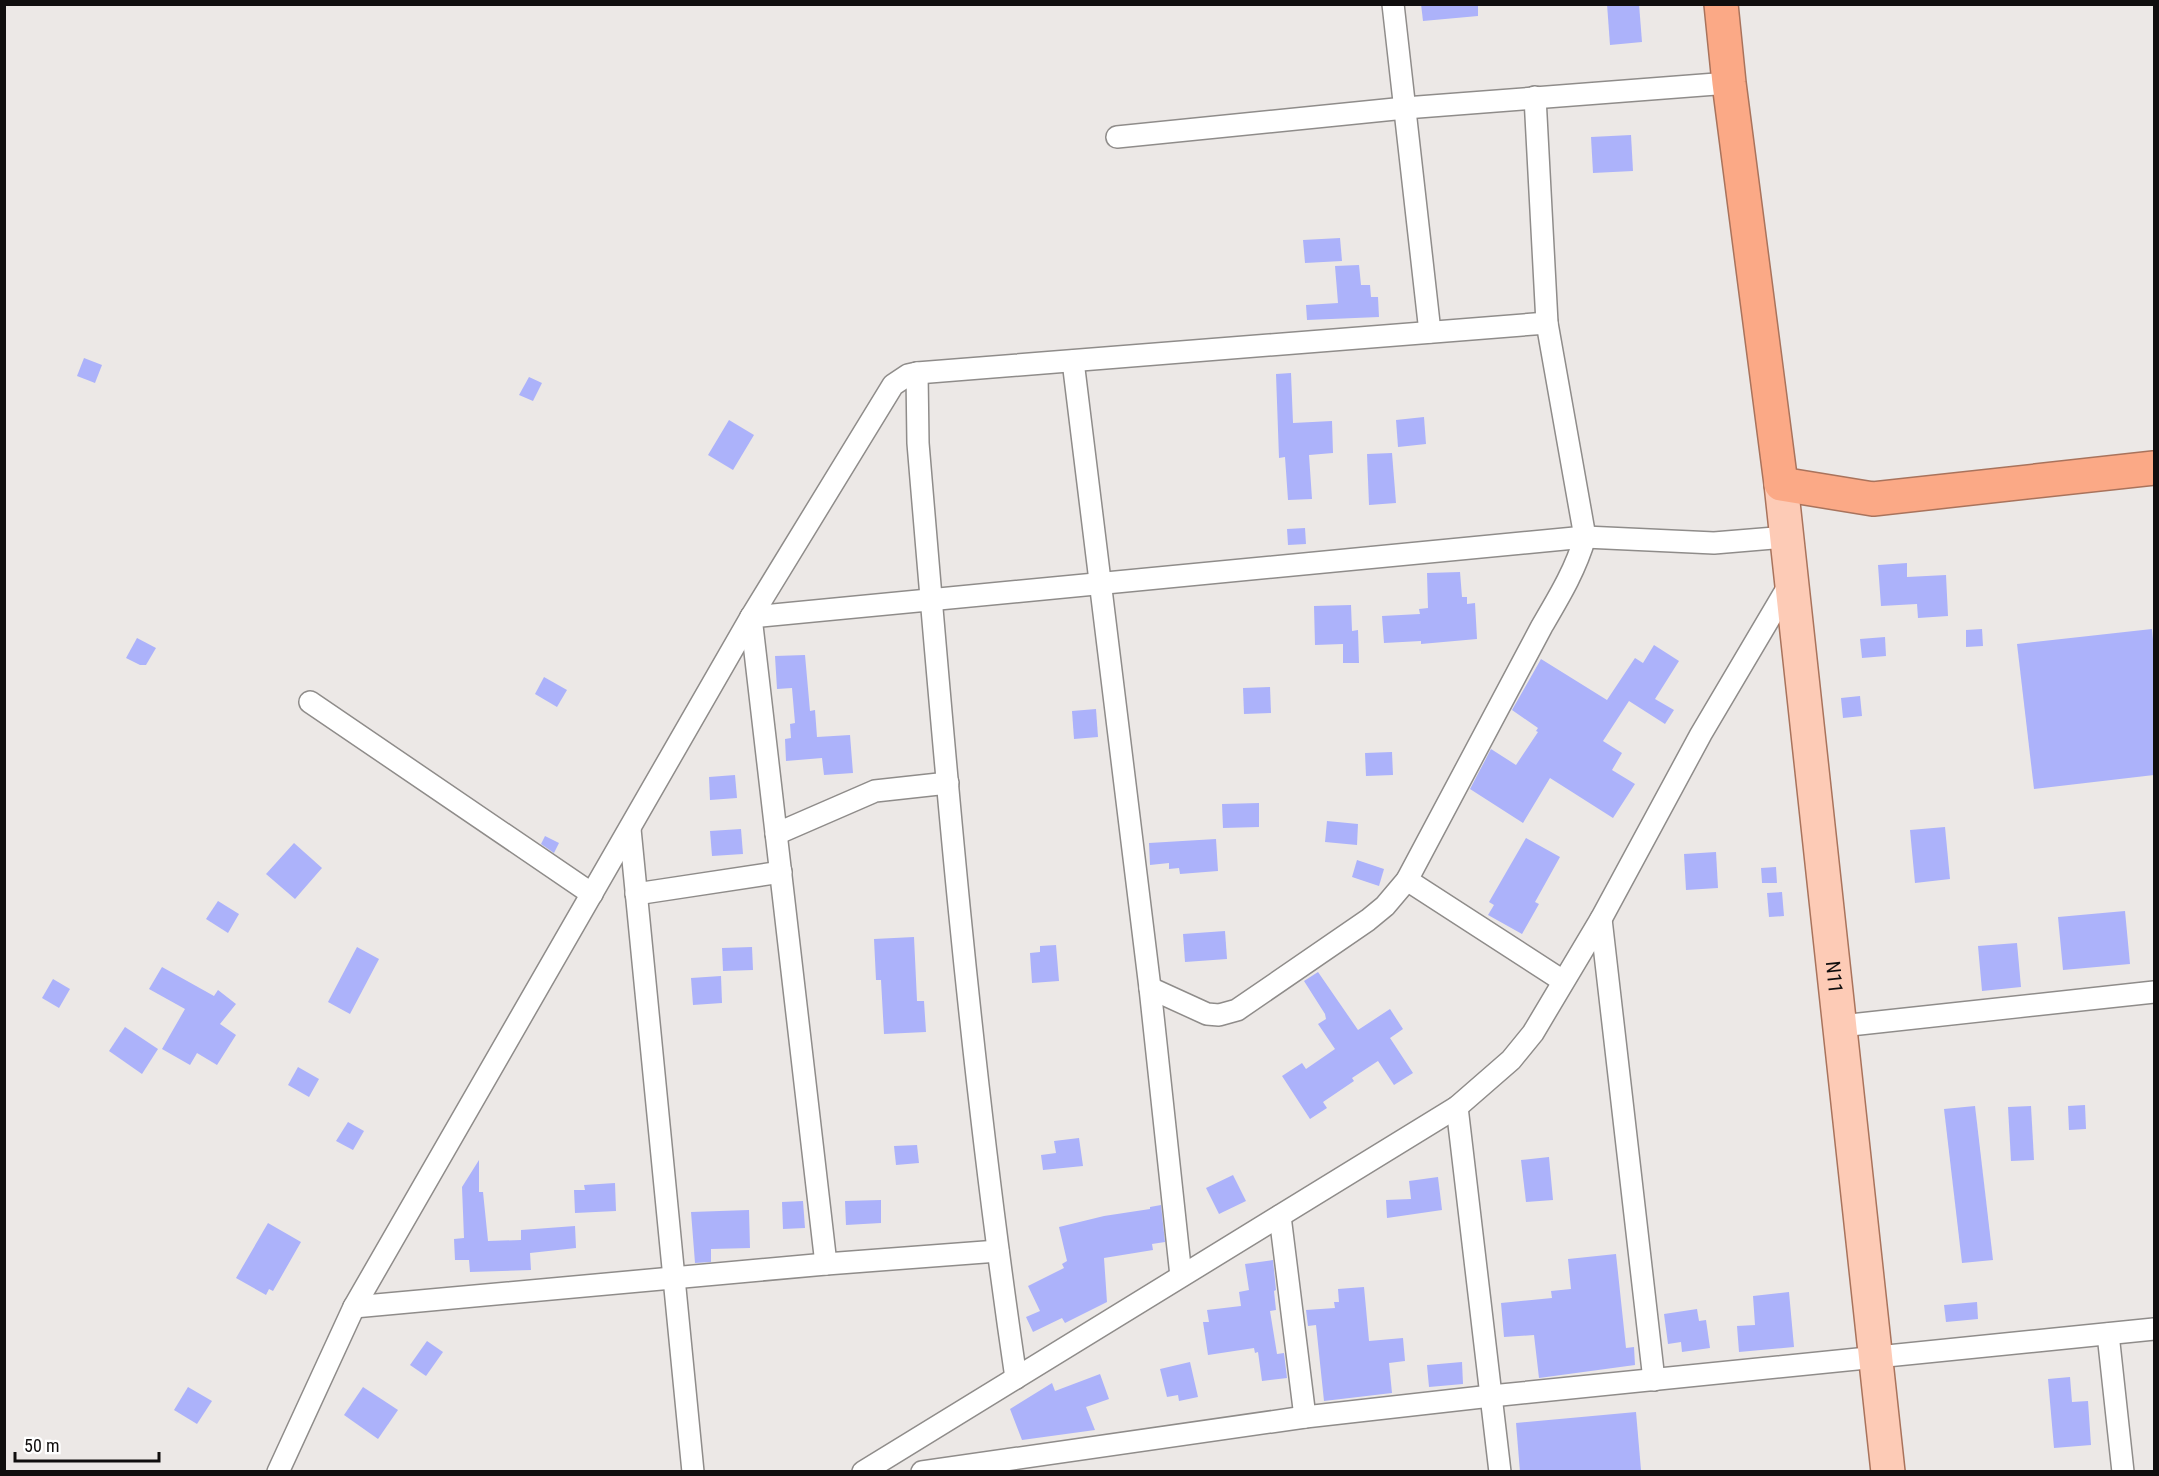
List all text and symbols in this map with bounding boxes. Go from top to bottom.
street label: N11 [1821,960,1848,994]
scale bar [15,1425,159,1463]
text: 50 m [24,1435,59,1456]

